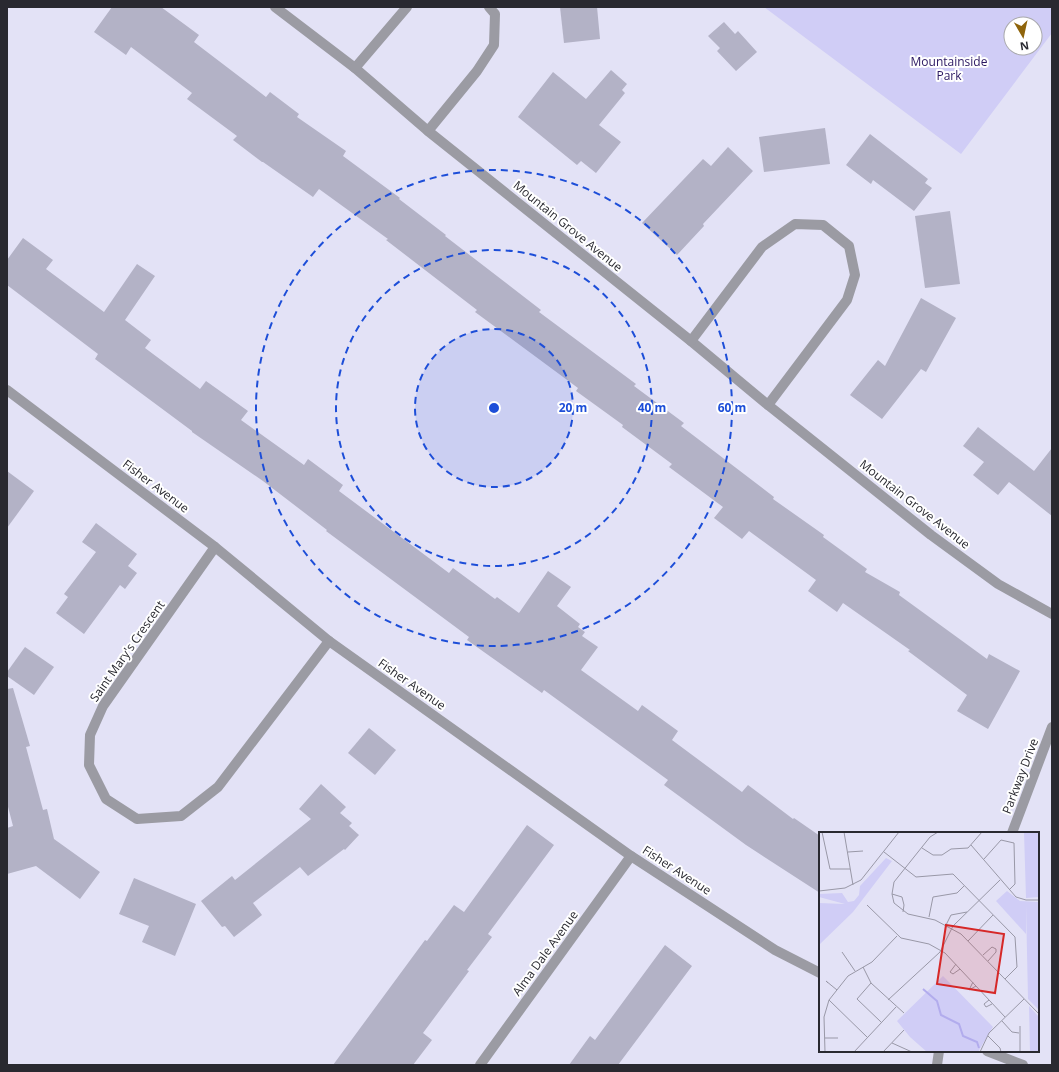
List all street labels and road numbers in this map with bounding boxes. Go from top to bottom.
street label: Mountain Grove Avenue [510,177,626,275]
street label: Fisher Avenue [119,455,193,517]
street label: Mountain Grove Avenue [856,456,974,553]
street label: Saint Mary's Crescent [86,597,168,705]
street label: Fisher Avenue [375,654,449,714]
street label: Parkway Drive [998,736,1042,816]
street label: Fisher Avenue [639,841,715,899]
street label: Alma Dale Avenue [508,907,582,999]

